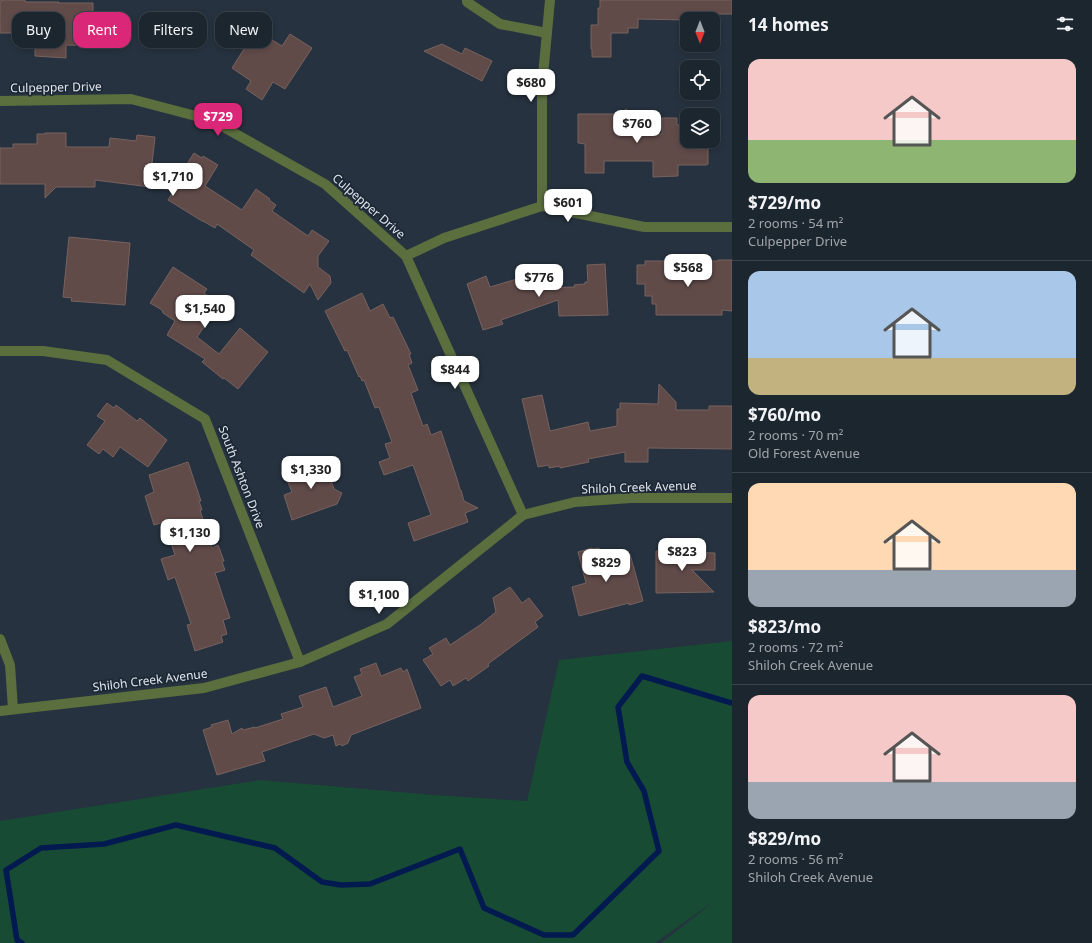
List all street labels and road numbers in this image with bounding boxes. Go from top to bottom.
street label: Culpepper Drive [10,78,102,96]
street label: Culpepper Drive [329,170,409,243]
street label: South Ashton Drive [215,423,270,531]
street label: Shiloh Creek Avenue [581,476,697,498]
street label: Shiloh Creek Avenue [92,664,209,695]

